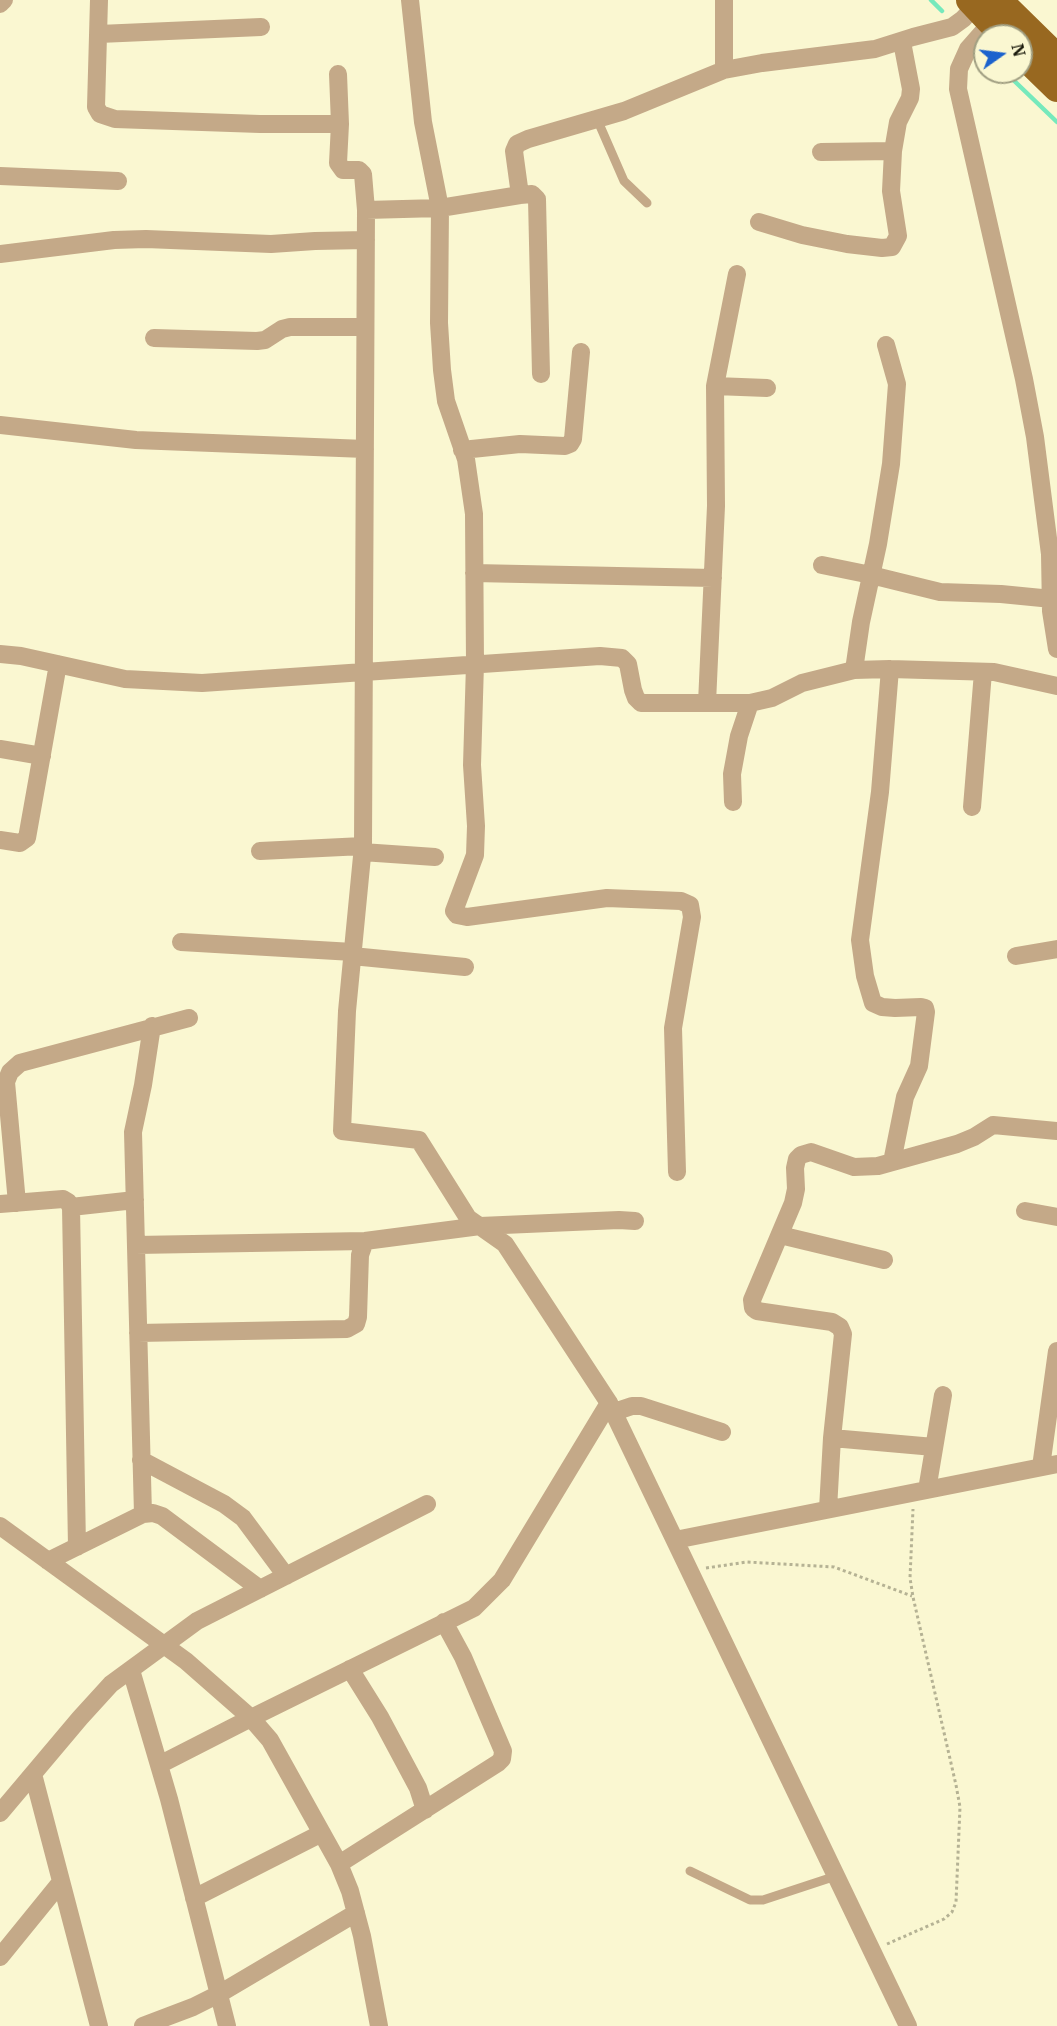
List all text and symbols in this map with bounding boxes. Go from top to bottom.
north arrow [973,24,1033,84]
text: N [1007,42,1030,59]

